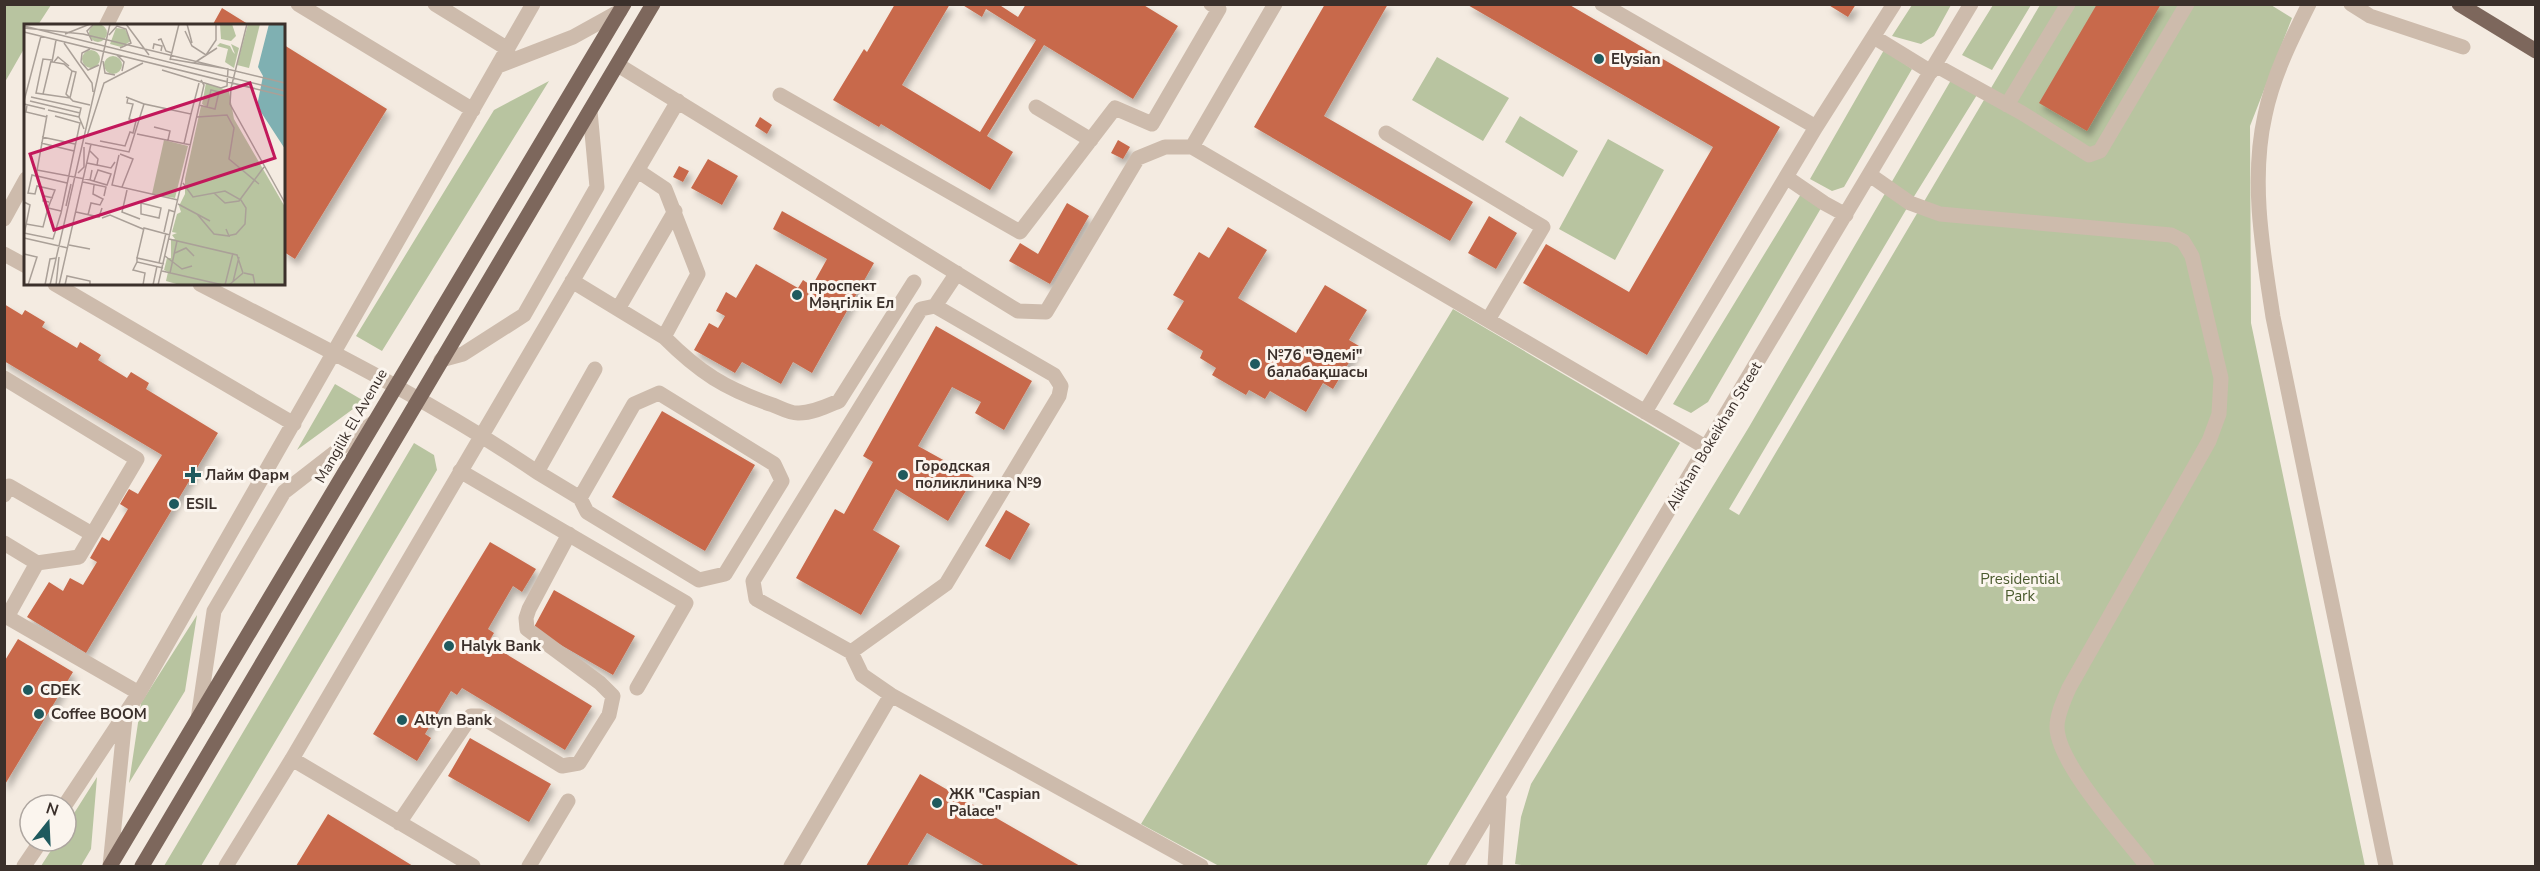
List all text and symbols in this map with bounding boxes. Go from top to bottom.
inset map [24,24,285,285]
place label: Elysian [1611,49,1660,69]
marker: Elysian [1592,52,1606,66]
place label: проспект Мәңгілік Ел [809,276,894,313]
marker: проспект Мәңгілік Ел [790,288,804,302]
place label: №76 "Әдемі" балабақшасы [1267,345,1368,382]
marker: №76 "Әдемі" балабақшасы [1248,357,1262,371]
street label: Alikhan Bokeikhan Street [1662,357,1767,514]
street label: Mangilik El Avenue [310,365,392,487]
place label: Городская поликлиника №9 [915,456,1042,493]
place label: Лайм Фарм [205,465,289,485]
marker: Лайм Фарм [186,468,200,482]
marker: Городская поликлиника №9 [896,468,910,482]
place label: ESIL [186,494,217,514]
marker: ESIL [167,497,181,511]
park label: Presidential Park [1980,569,2060,606]
place label: Halyk Bank [461,636,542,656]
marker: Halyk Bank [442,639,456,653]
place label: CDEK [40,680,82,700]
marker: CDEK [21,683,35,697]
place label: Coffee BOOM [51,704,147,724]
marker: Coffee BOOM [32,707,46,721]
place label: Altyn Bank [414,710,493,730]
marker: Altyn Bank [395,713,409,727]
place label: ЖК "Caspian Palace" [949,784,1040,821]
north arrow [18,793,78,853]
marker: ЖК "Caspian Palace" [930,796,944,810]
text: N [43,797,61,822]

